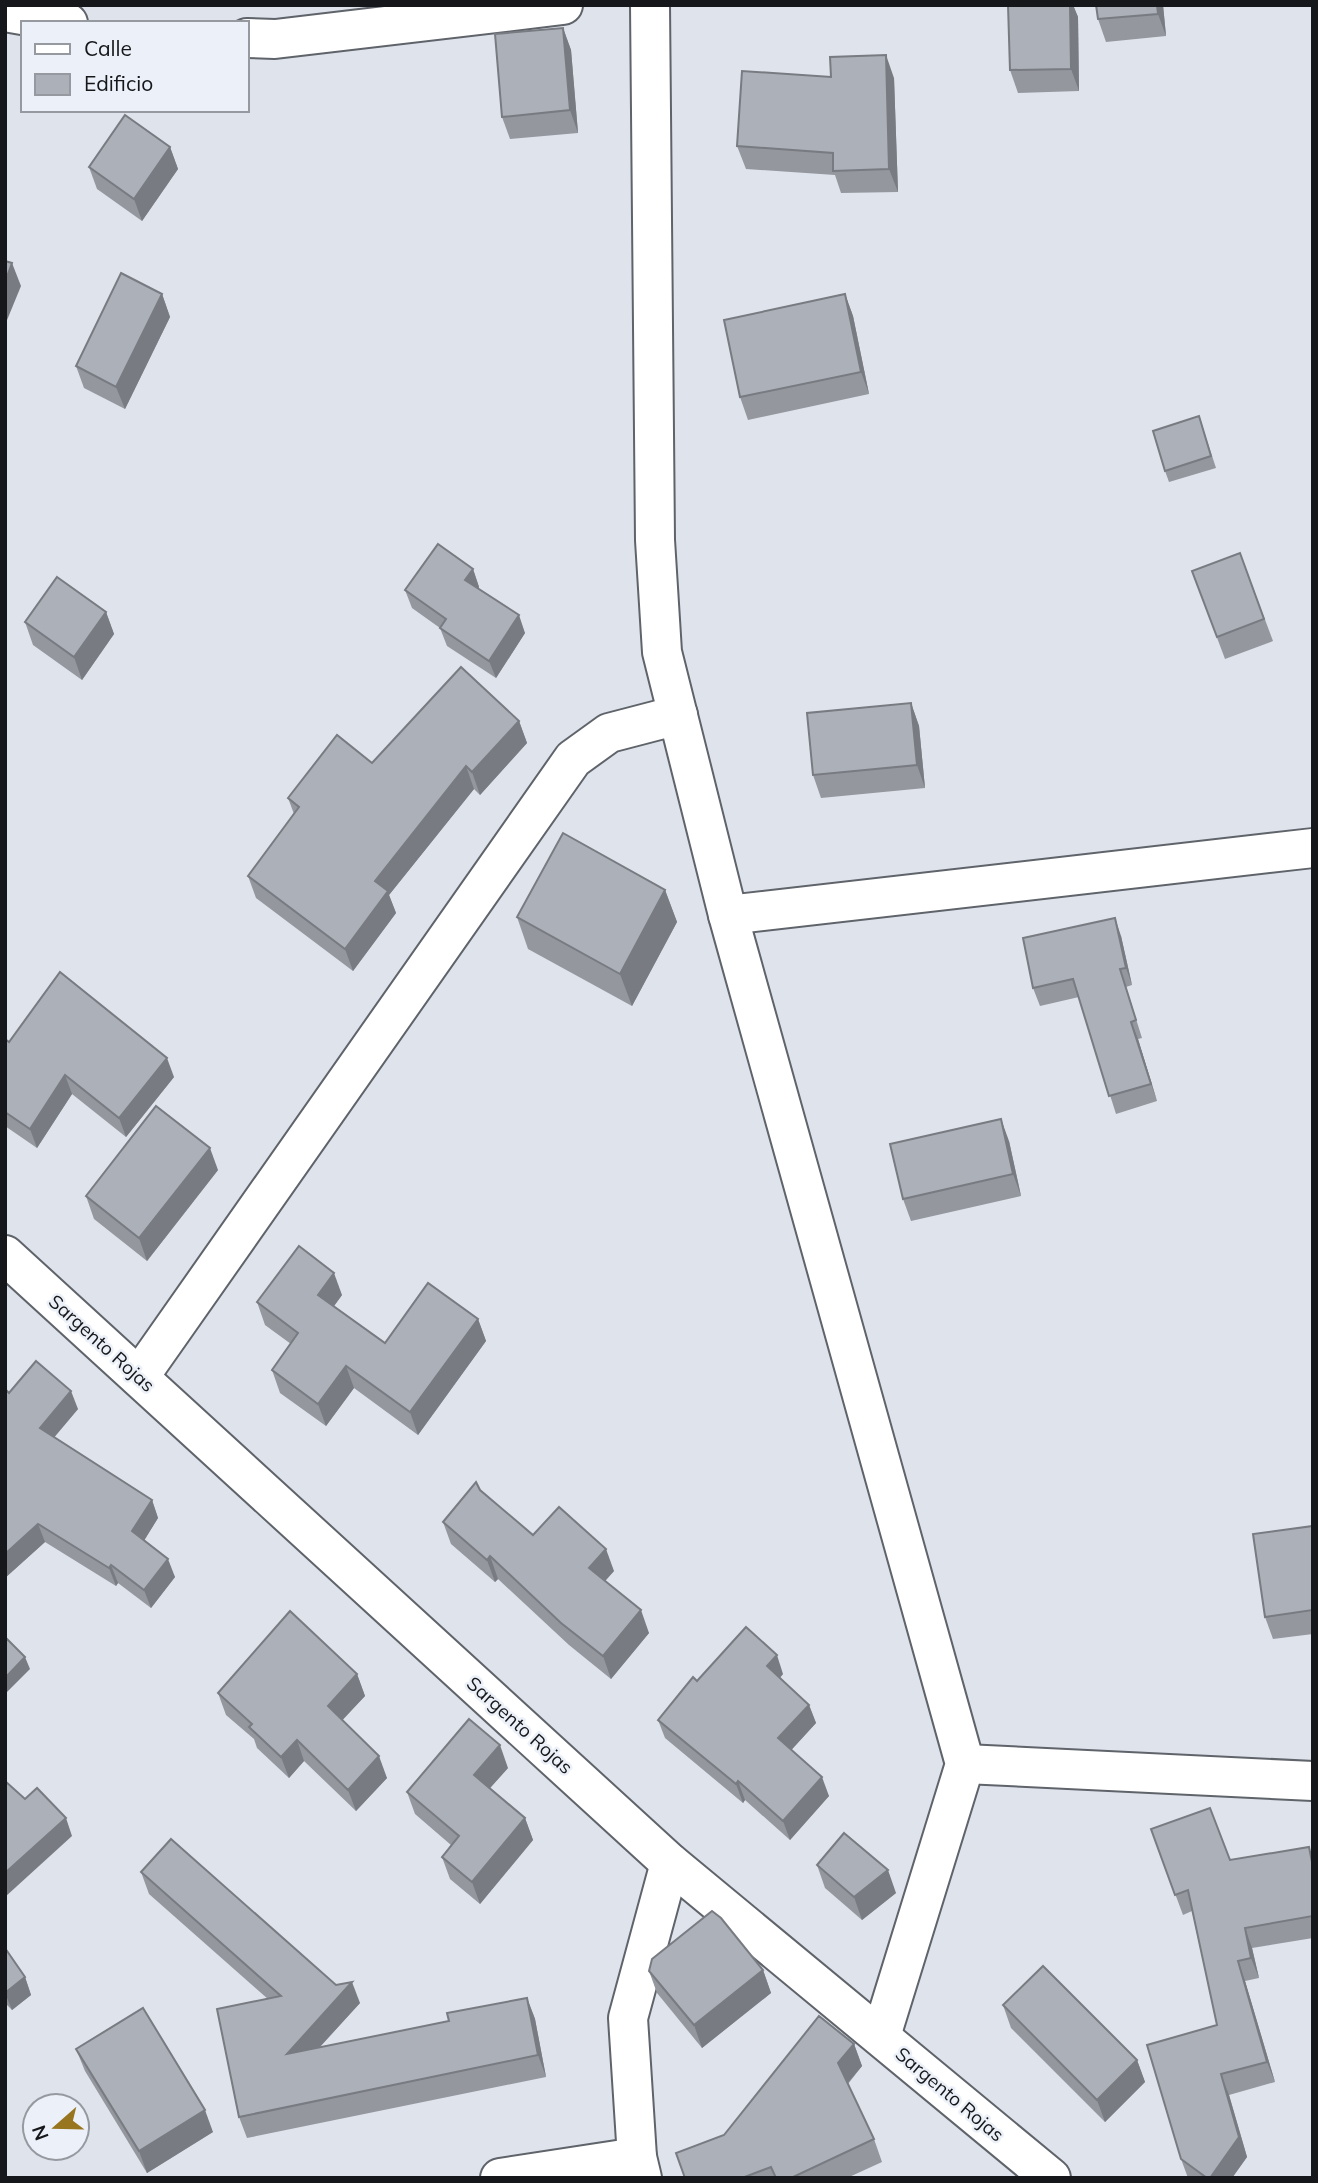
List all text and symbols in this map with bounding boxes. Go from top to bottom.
legend [21,21,248,112]
text: Calle [84,35,132,61]
text: Edificio [84,70,153,96]
street label: Sargento Rojas [44,1289,160,1397]
street label: Sargento Rojas [462,1671,578,1779]
street label: Sargento Rojas [891,2042,1009,2146]
north arrow [21,2092,91,2162]
text: N [26,2122,54,2144]

